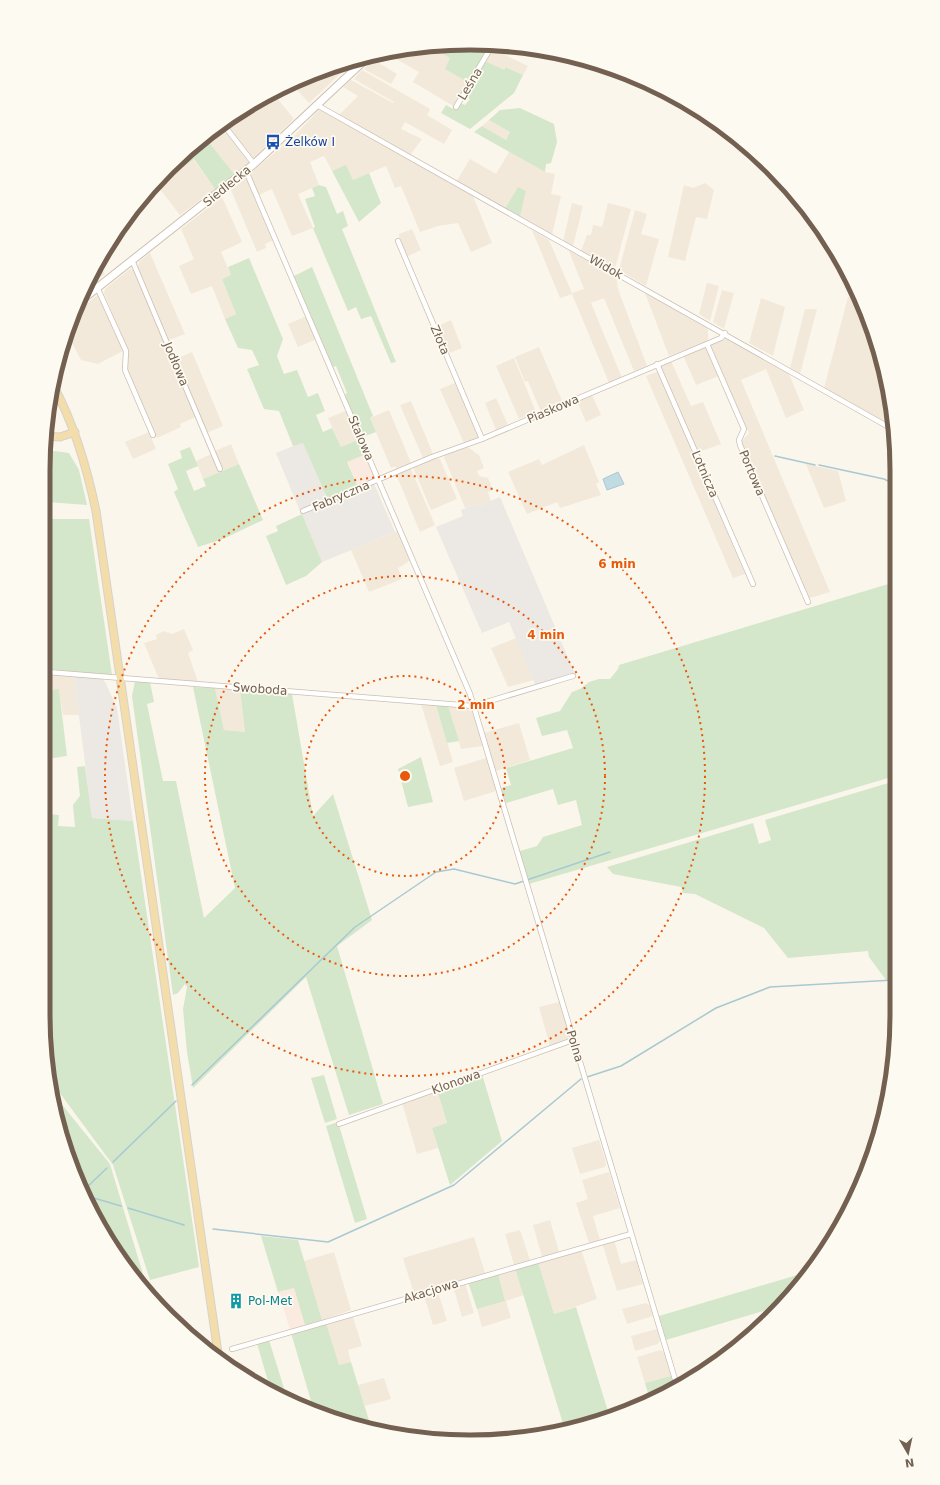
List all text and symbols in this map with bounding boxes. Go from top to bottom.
street label: Leśna [455,65,485,103]
bus stop icon: Żelków I [264,133,282,151]
place label: Żelków I [285,134,335,149]
street label: Siedlecka [200,163,254,209]
street label: Widok [586,252,626,282]
street label: Złota [427,323,453,357]
street label: Jodłowa [160,339,192,388]
street label: Piaskowa [525,392,581,426]
street label: Stalowa [345,413,377,463]
street label: Lotnicza [689,448,721,500]
street label: Portowa [736,448,768,498]
street label: Fabryczna [310,478,372,514]
text: 6 min [598,557,636,571]
text: 4 min [527,628,565,642]
street label: Swoboda [232,680,288,698]
text: 2 min [457,698,495,712]
centre of rings [398,769,412,783]
street label: Polna [564,1028,586,1064]
street label: Klonowa [430,1067,482,1097]
street label: Akacjowa [402,1276,460,1306]
building icon: Pol-Met [227,1292,245,1310]
place label: Pol-Met [248,1294,293,1308]
north arrow [888,1433,928,1473]
text: N [904,1455,915,1470]

